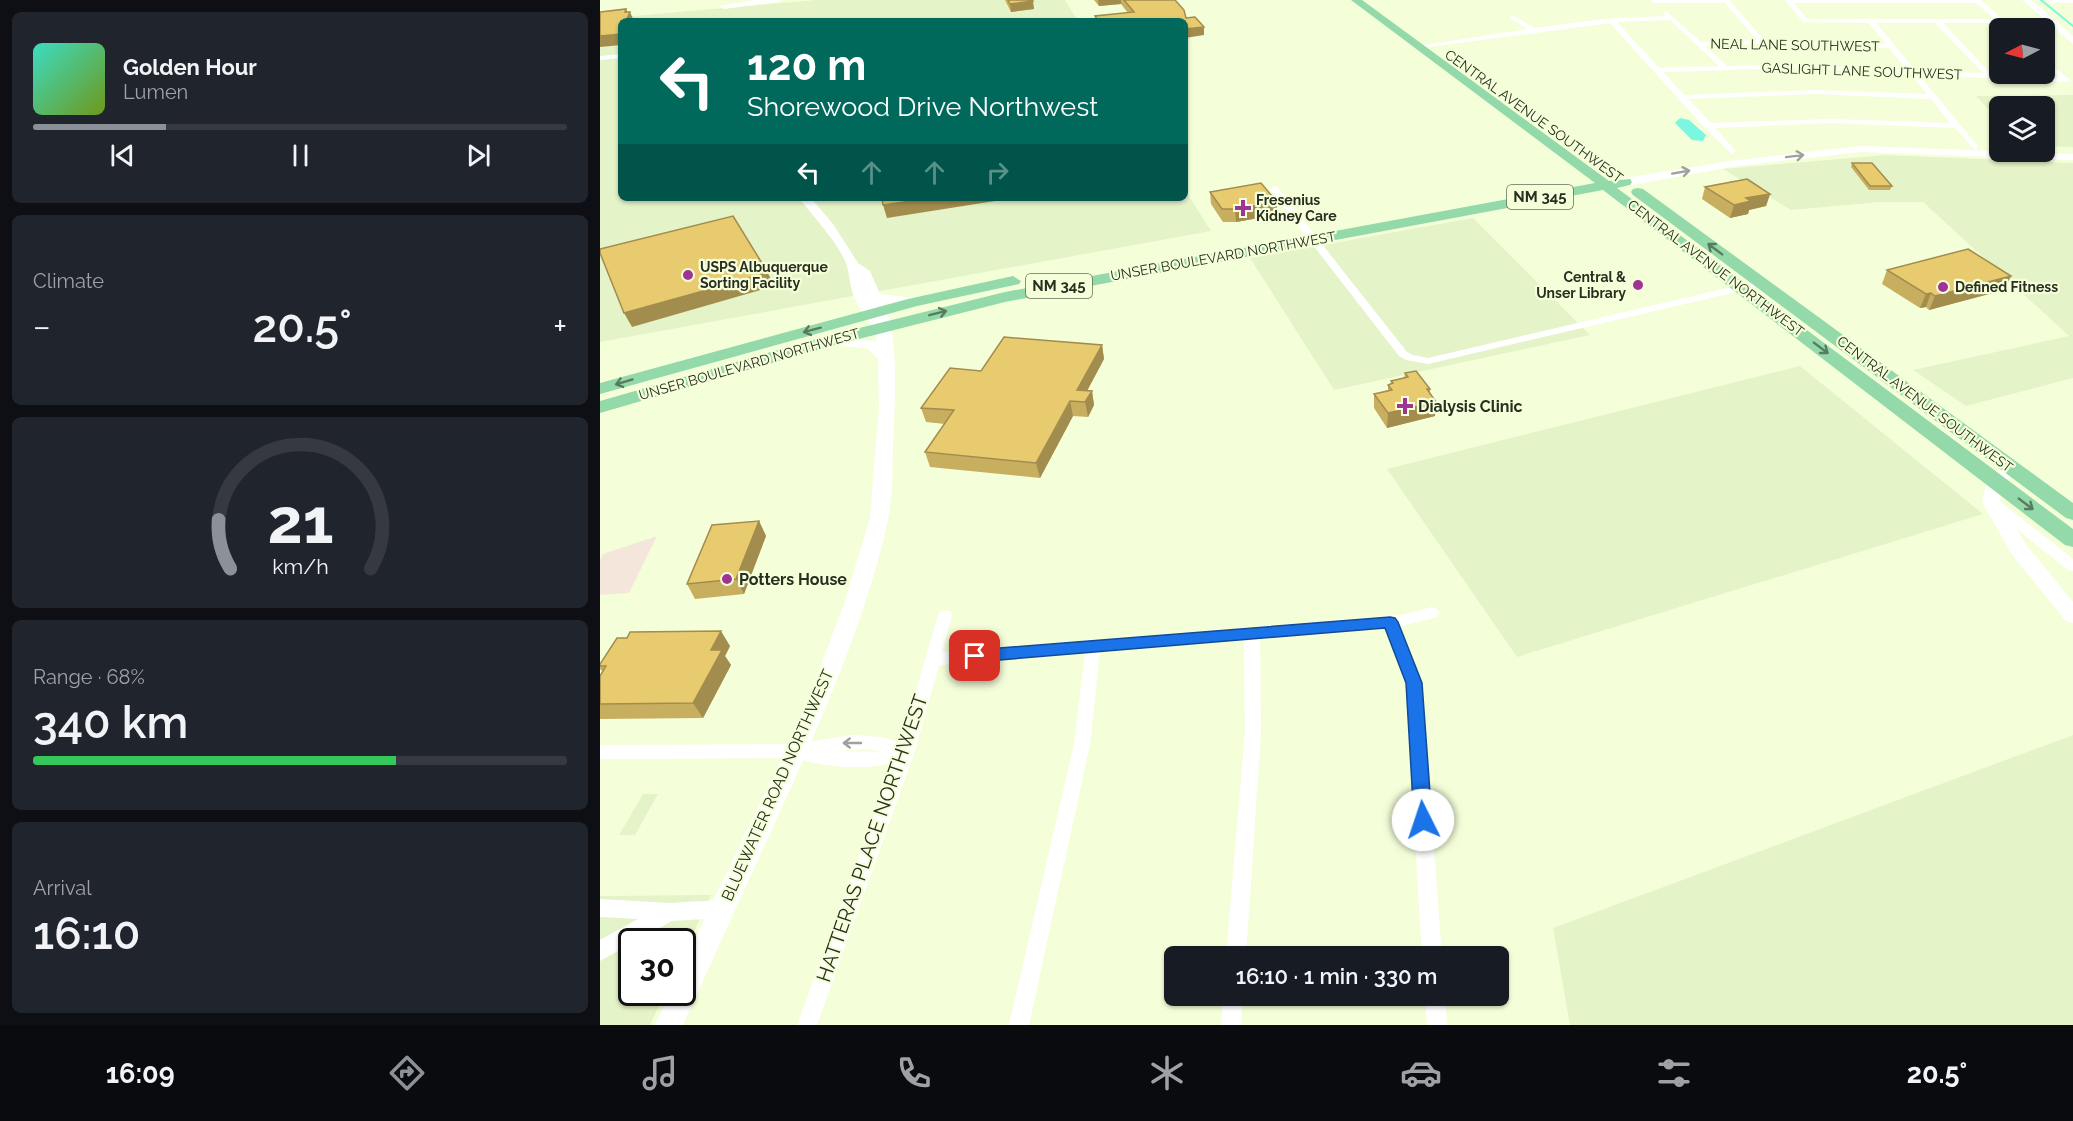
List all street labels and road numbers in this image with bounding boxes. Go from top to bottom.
street label: NEAL LANE SOUTHWEST [1710,36,1880,54]
street label: CENTRAL AVENUE SOUTHWEST [1442,46,1626,186]
street label: GASLIGHT LANE SOUTHWEST [1761,60,1963,83]
road number: NM 345 [1507,185,1573,209]
street label: CENTRAL AVENUE NORTHWEST [1625,196,1808,340]
street label: UNSER BOULEVARD NORTHWEST [1109,228,1337,284]
road number: NM 345 [1026,274,1092,298]
street label: UNSER BOULEVARD NORTHWEST [637,325,861,403]
street label: CENTRAL AVENUE SOUTHWEST [1834,333,2016,476]
street label: BLUEWATER ROAD NORTHWEST [718,666,837,904]
street label: HATTERAS PLACE NORTHWEST [811,691,933,985]

